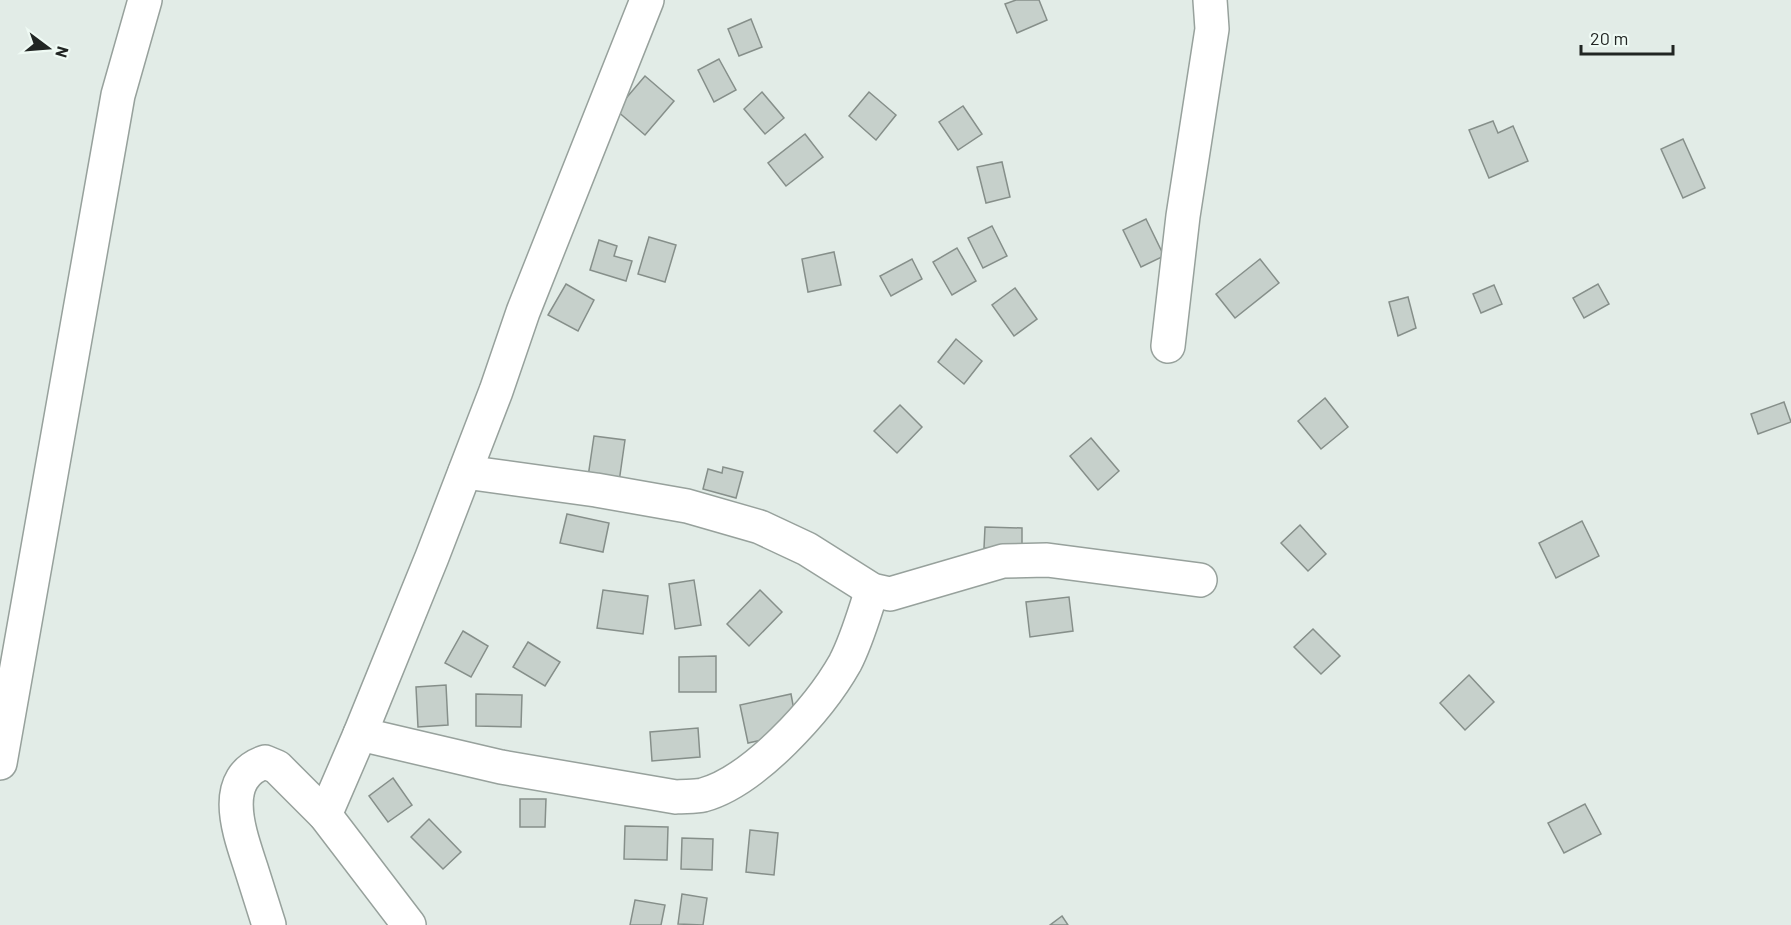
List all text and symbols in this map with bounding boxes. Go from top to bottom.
north arrow [18,18,78,78]
scale bar [1581,18,1672,56]
text: 20 m [1590,27,1628,49]
text: N [52,45,73,60]

